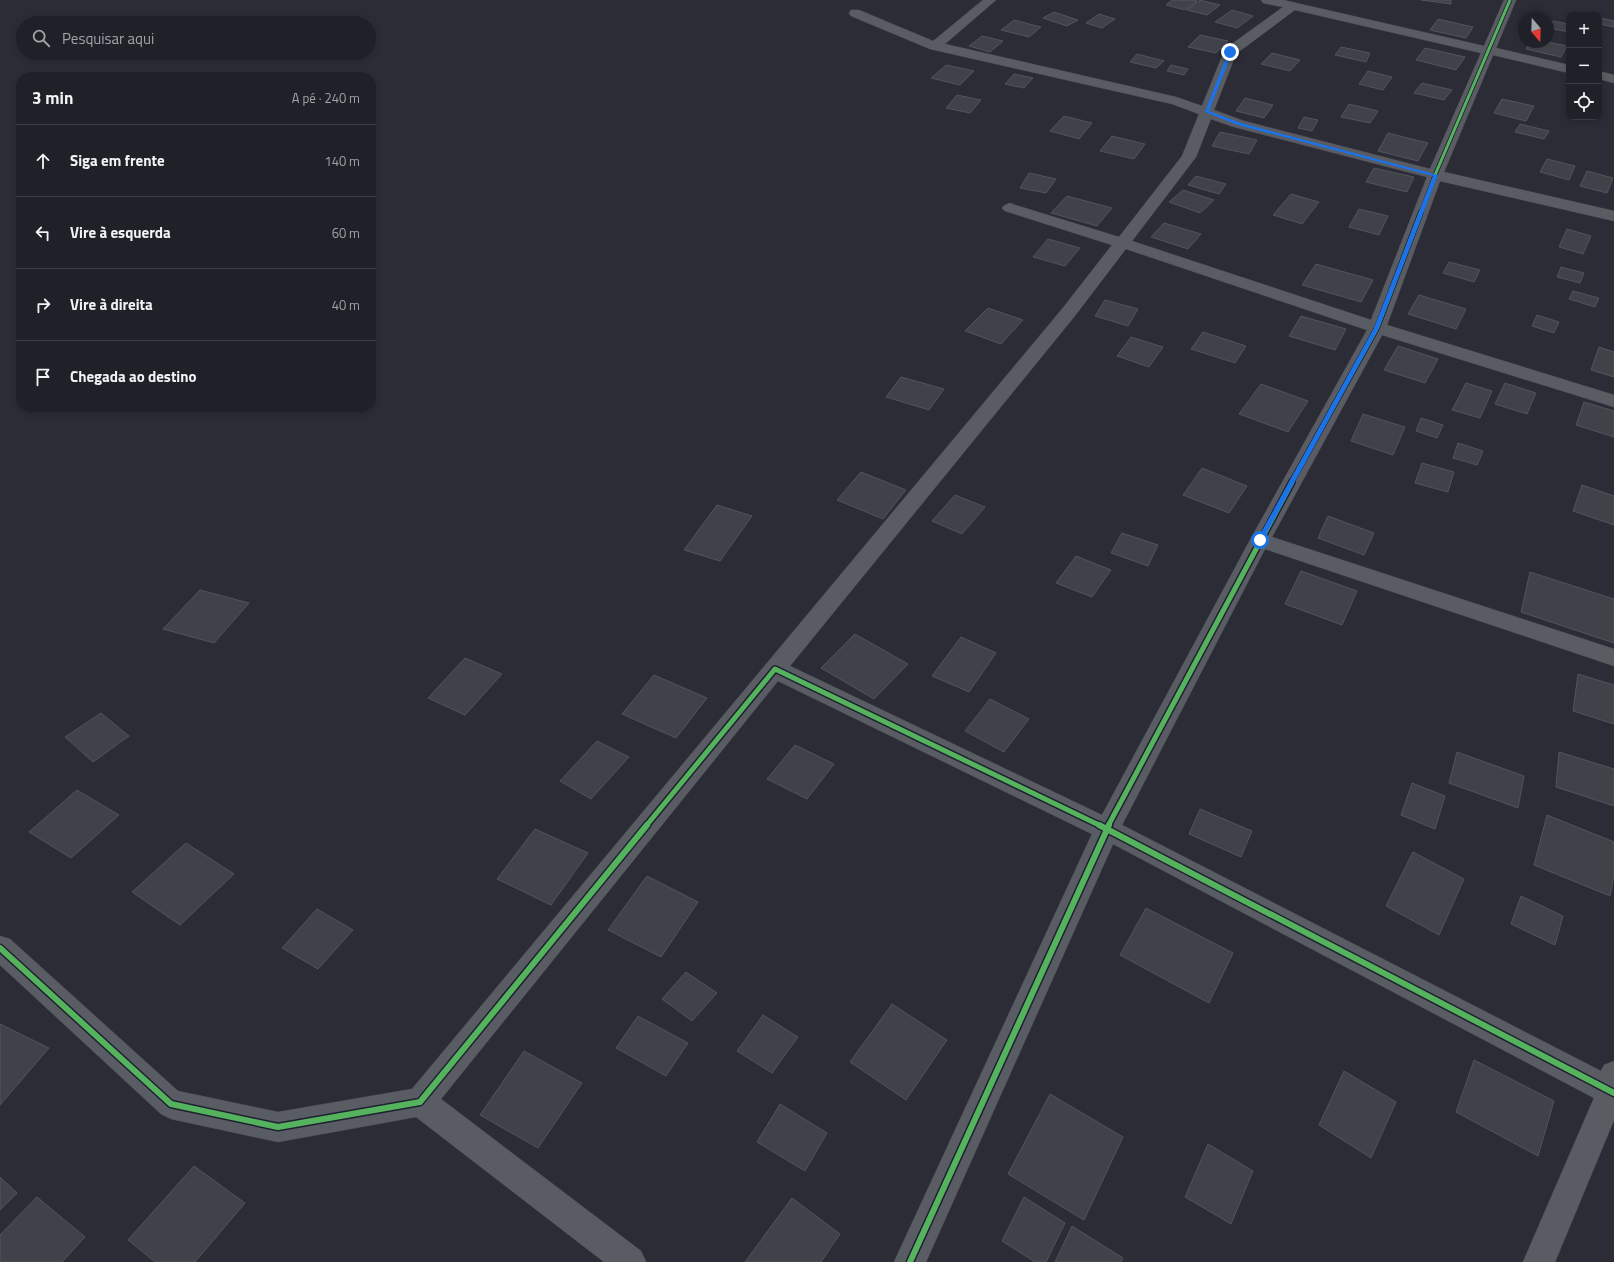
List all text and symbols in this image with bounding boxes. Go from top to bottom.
north arrow [1518,12,1554,48]
map controls [1566,12,1602,120]
button: + [1566,12,1602,48]
search box [16,16,376,60]
icon: search [30,27,52,49]
text: Pesquisar aqui [62,27,154,50]
route end [1221,43,1239,61]
button: − [1566,48,1602,84]
button: locate [1566,84,1602,120]
text: 3 min [32,85,73,111]
text: A pé · 240 m [292,88,360,108]
text: Siga em frente [70,149,165,172]
icon: ahead [32,150,54,172]
text: 140 m [324,151,360,171]
text: Vire à esquerda [70,221,171,244]
icon: left [32,222,54,244]
text: 60 m [332,223,360,243]
text: Vire à direita [70,293,153,316]
icon: right [32,294,54,316]
text: 40 m [332,295,360,315]
text: Chegada ao destino [70,365,196,388]
icon: arrive [32,366,54,388]
route start [1251,531,1269,549]

